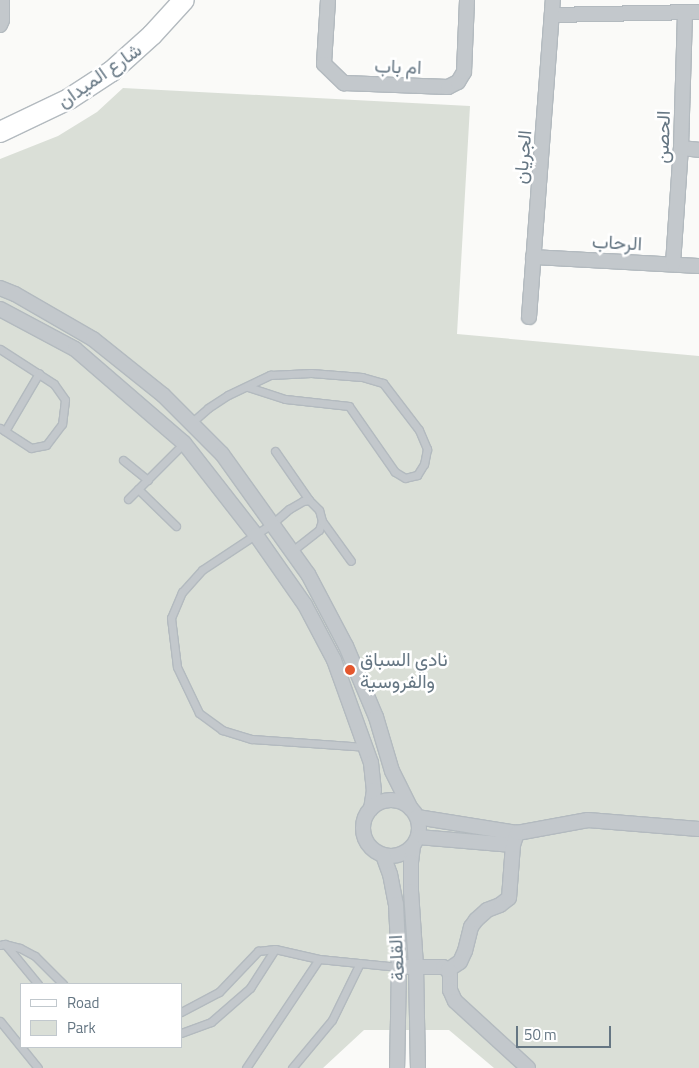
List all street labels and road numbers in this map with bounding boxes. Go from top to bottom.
street label: شارع الميدان [53,38,145,112]
street label: ام باب [374,54,422,78]
street label: الحصن [650,110,674,164]
street label: الجريان [508,129,536,185]
street label: الرحاب [591,229,643,255]
street label: القلعة [383,934,409,982]

